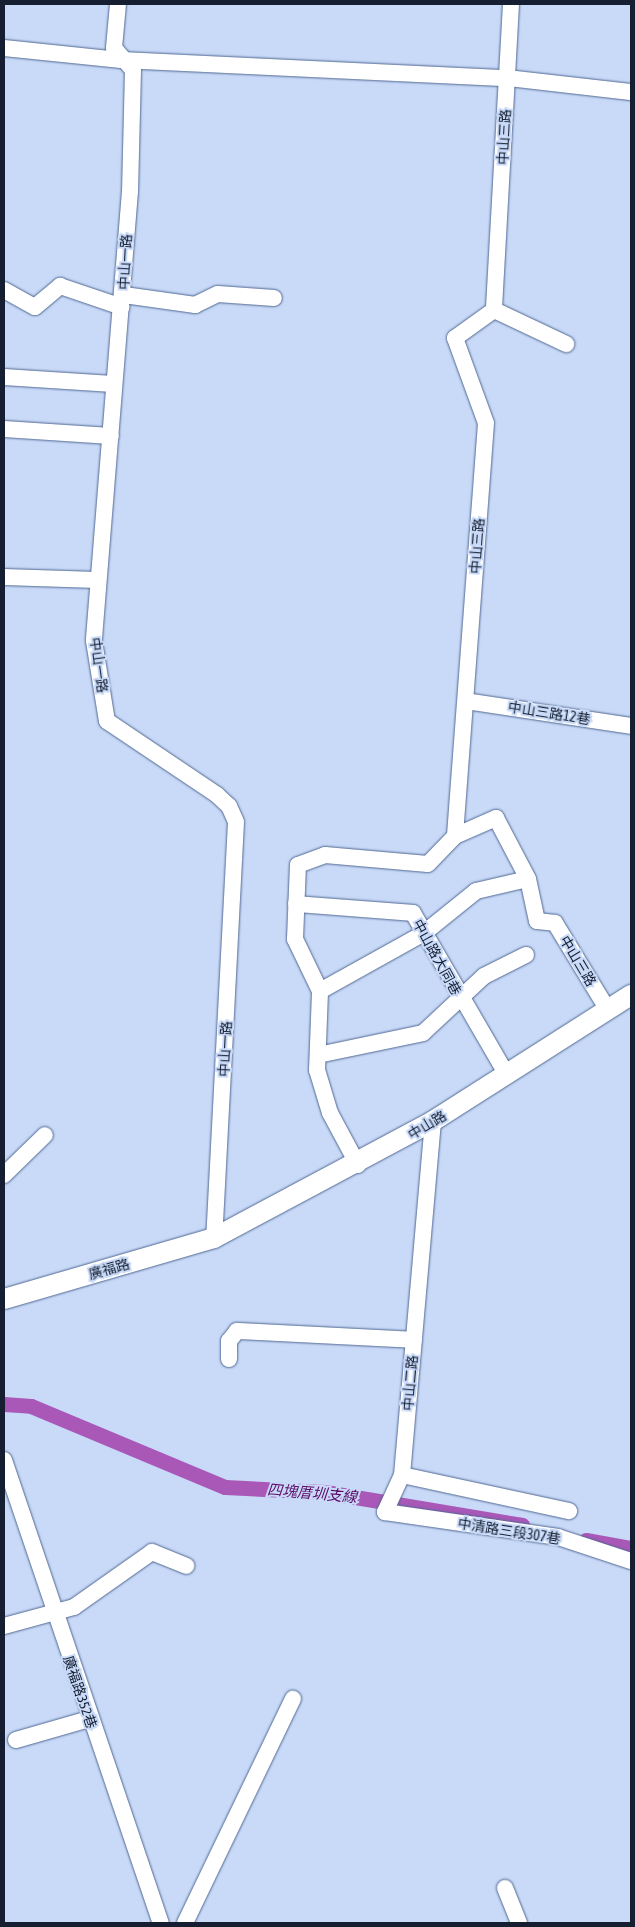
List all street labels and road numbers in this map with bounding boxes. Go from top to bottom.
street label: 中山三路 [494,109,514,165]
street label: 中山一路 [115,234,135,290]
street label: 中山三路 [467,517,487,575]
street label: 中山一路 [87,636,111,694]
street label: 中山三路12巷 [507,698,591,728]
street label: 中山路大同巷 [409,916,465,998]
street label: 中山三路 [556,933,600,989]
street label: 中山一路 [215,1021,235,1077]
street label: 中山路 [405,1107,449,1143]
street label: 廣福路 [86,1255,132,1283]
street label: 中山二路 [399,1354,421,1412]
street label: 中清路三段307巷 [456,1515,562,1547]
street label: 廣福路352巷 [60,1653,100,1731]

